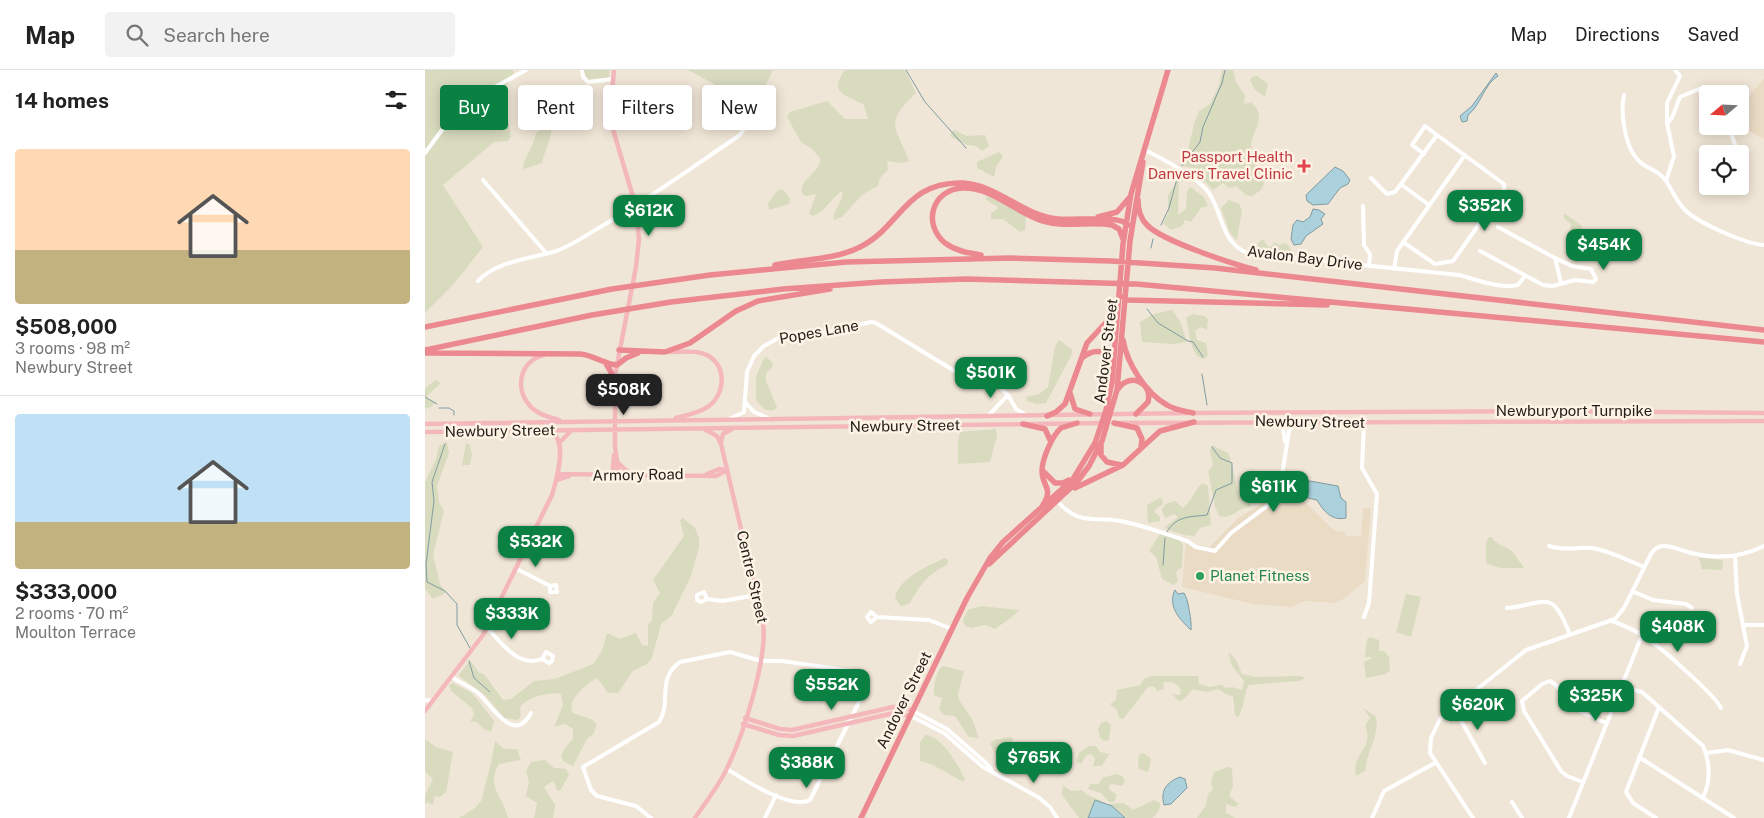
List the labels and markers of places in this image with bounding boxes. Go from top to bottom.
place label: Passport Health Danvers Travel Clinic [1148,148,1293,182]
marker: Passport Health Danvers Travel Clinic [1297,159,1311,173]
pin: $352K [1450,190,1520,232]
pin: $612K [614,194,684,237]
pin: $454K [1569,228,1639,271]
pin: $501K [956,356,1026,399]
pin: $508K [589,374,659,416]
pin: $611K [1239,470,1309,513]
pin: $532K [501,526,571,568]
place label: Planet Fitness [1210,567,1309,584]
marker: Planet Fitness [1194,570,1206,582]
pin: $333K [477,598,547,640]
pin: $408K [1643,610,1713,653]
pin: $552K [797,668,867,711]
pin: $325K [1561,680,1631,722]
pin: $620K [1443,688,1513,731]
pin: $765K [999,742,1069,784]
pin: $388K [772,746,842,789]

